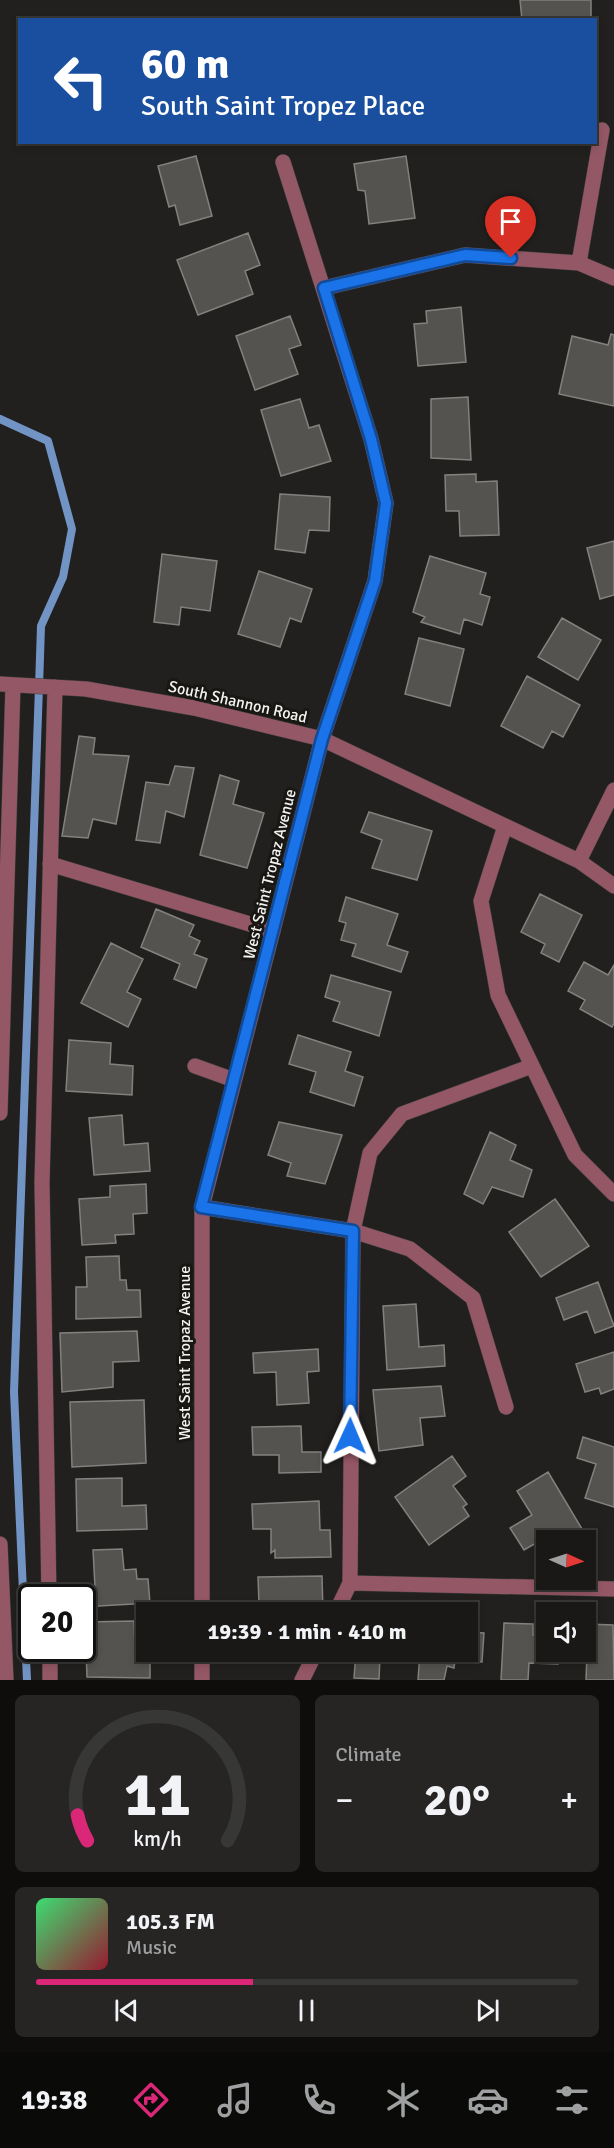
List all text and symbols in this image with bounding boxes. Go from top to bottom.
text: 60 m [141,39,230,90]
icon: left [42,42,120,120]
text: South Saint Tropez Place [141,90,425,123]
pin [485,196,536,258]
icon: arrive [494,205,527,238]
street label: South Shannon Road [166,676,309,728]
street label: West Saint Tropaz Avenue [239,787,301,961]
street label: West Saint Tropaz Avenue [175,1266,195,1440]
position arrow [318,1404,382,1468]
north arrow [536,1530,596,1590]
map controls [536,1530,596,1662]
speed limit sign: 20 [18,1584,96,1662]
button: sound [536,1602,596,1662]
text: 19:39 · 1 min · 410 m [207,1618,407,1645]
text: Climate [336,1742,401,1767]
text: 11 [124,1756,191,1833]
text: 20° [423,1773,490,1828]
text: − [336,1780,353,1821]
text: + [560,1780,578,1821]
text: km/h [133,1826,182,1852]
text: 105.3 FM [126,1908,215,1935]
text: Music [126,1935,177,1960]
icon: previous [110,1994,143,2027]
icon: pause [290,1994,323,2027]
icon: next [471,1994,504,2027]
icon: directions [130,2079,172,2121]
icon: music [214,2079,256,2121]
icon: phone [298,2079,340,2121]
icon: climate [382,2079,424,2121]
icon: car [467,2079,509,2121]
icon: filters [551,2079,593,2121]
text: 19:38 [21,2084,87,2117]

